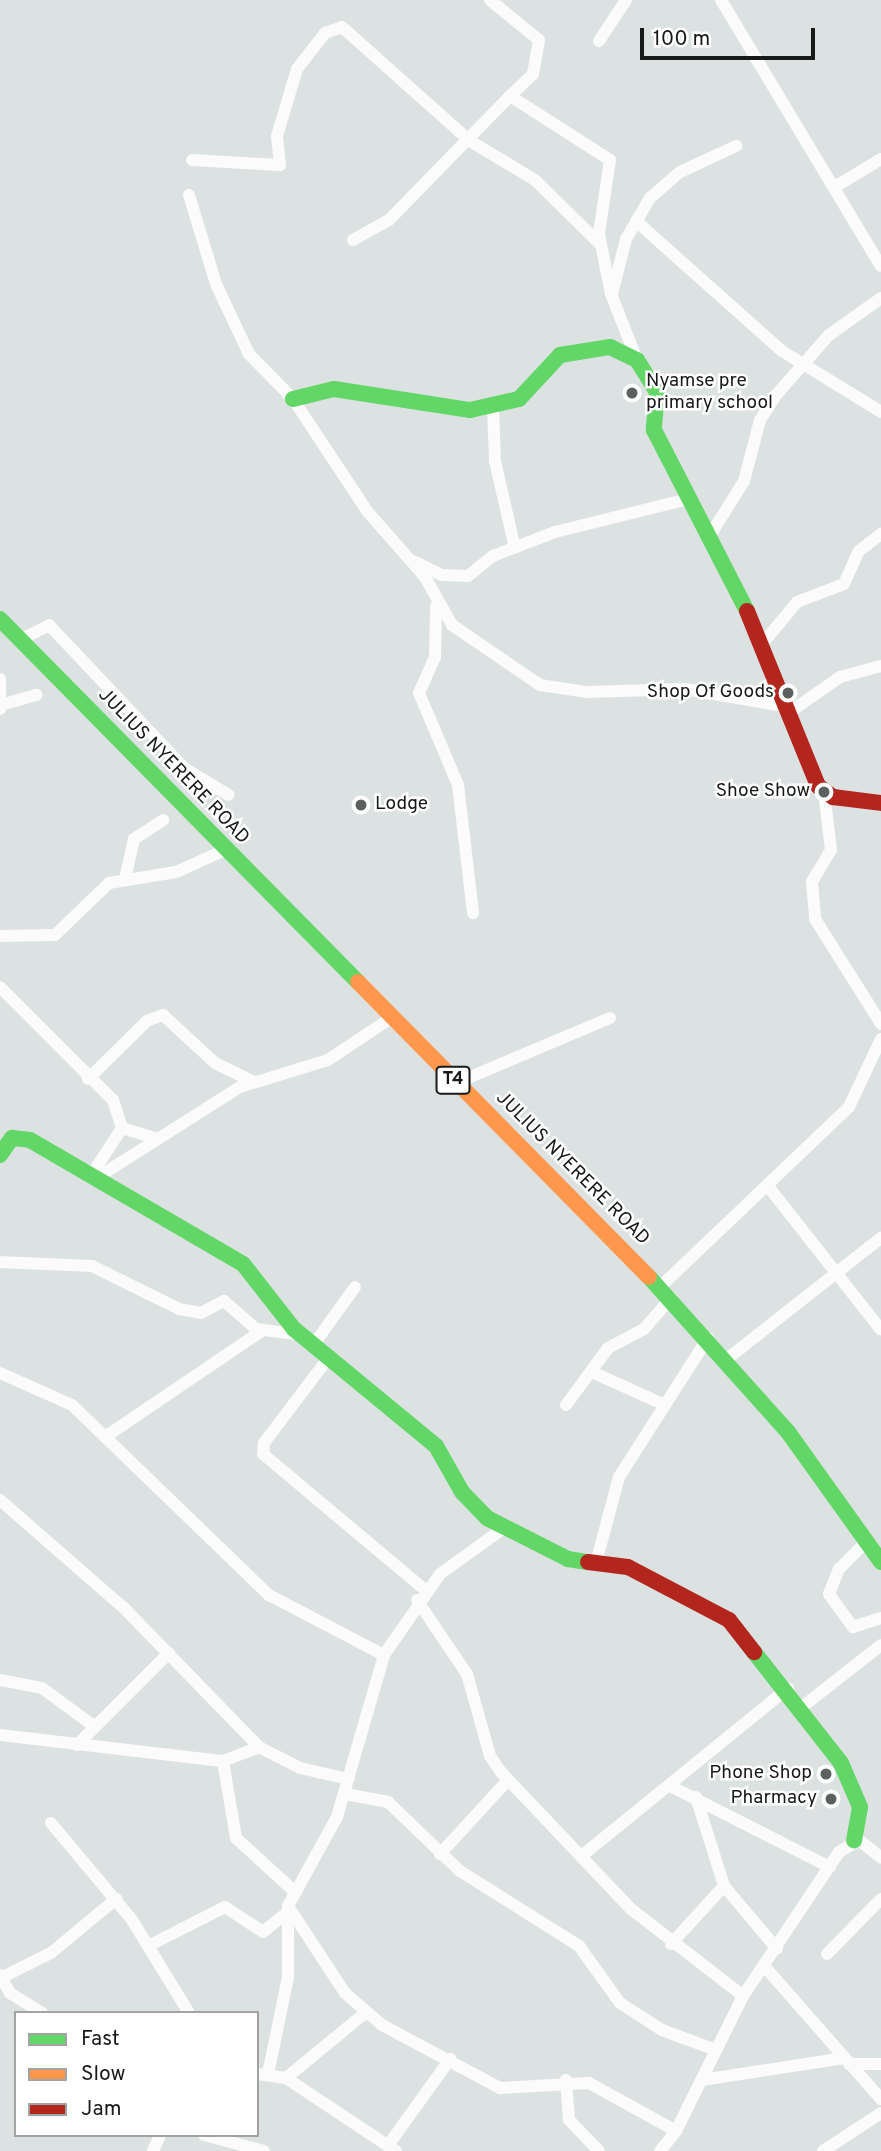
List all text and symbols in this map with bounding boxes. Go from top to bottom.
scale bar [643,14,818,58]
text: 100 m [653,26,710,53]
place label: Nyamse pre primary school [646,371,773,415]
marker: Nyamse pre primary school [624,385,640,401]
place label: Shop Of Goods [647,682,774,704]
street label: JULIUS NYERERE ROAD [93,684,253,850]
marker: Shop Of Goods [780,685,796,701]
place label: Shoe Show [716,781,810,803]
marker: Shoe Show [816,784,832,800]
place label: Lodge [375,794,428,816]
marker: Lodge [353,797,369,813]
road number: T4 [435,1065,470,1094]
street label: JULIUS NYERERE ROAD [490,1087,654,1251]
place label: Phone Shop [709,1763,812,1785]
marker: Phone Shop [818,1766,834,1782]
place label: Pharmacy [731,1788,817,1810]
marker: Pharmacy [823,1791,839,1807]
legend [14,2011,259,2137]
text: Fast [81,2026,120,2053]
text: Slow [81,2061,126,2088]
text: Jam [81,2096,122,2123]

